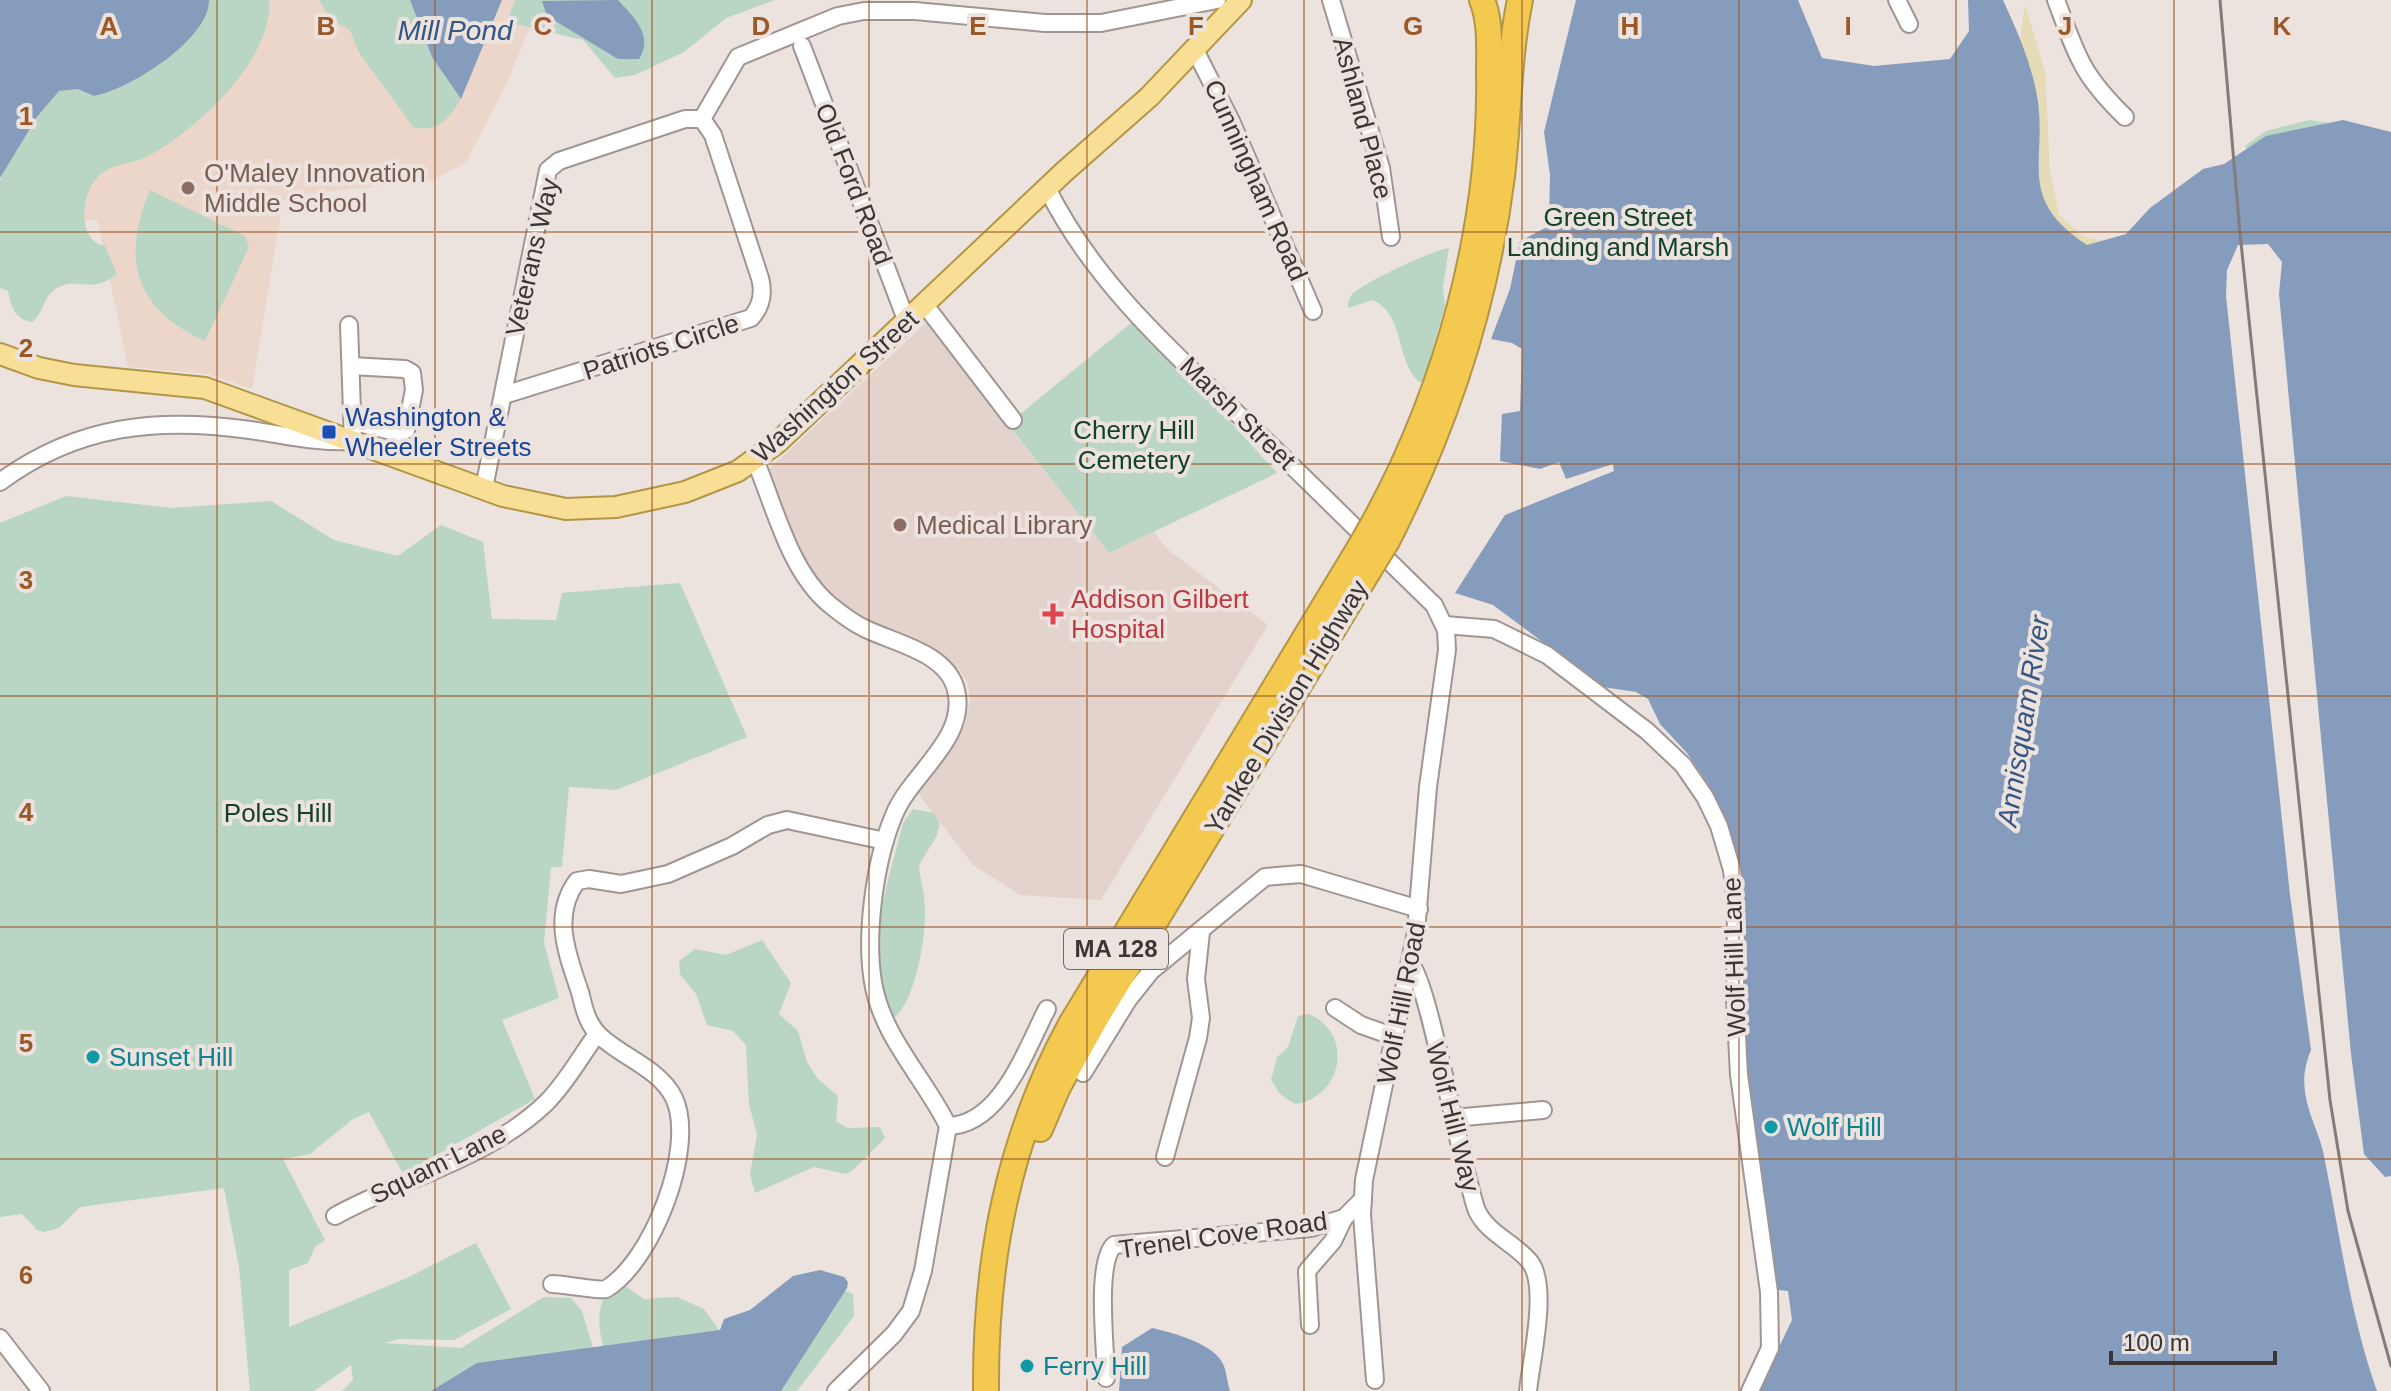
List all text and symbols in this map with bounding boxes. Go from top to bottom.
text: A [100,11,119,41]
text: B [317,11,335,41]
text: C [534,11,553,41]
text: D [752,11,770,41]
text: E [969,11,987,41]
text: F [1188,11,1204,41]
text: G [1403,11,1423,41]
text: H [1621,11,1639,41]
text: I [1844,11,1852,41]
text: J [2058,11,2072,41]
text: K [2273,11,2292,41]
water label: Mill Pond [397,15,514,46]
street label: Ashland Place [1327,34,1399,202]
street label: Cunningham Road [1198,75,1314,285]
street label: Old Ford Road [809,99,899,269]
text: 1 [19,101,33,131]
place label: O'Maley Innovation Middle School [204,158,426,218]
street label: Veterans Way [499,175,565,339]
marker: O'Maley Innovation Middle School [179,179,197,197]
park label: Green Street Landing and Marsh [1507,202,1729,262]
street label: Washington Street [746,303,925,468]
street label: Patriots Circle [579,308,743,386]
text: 2 [19,333,33,363]
street label: Marsh Street [1174,351,1303,476]
place label: Washington & Wheeler Streets [345,402,531,462]
park label: Cherry Hill Cemetery [1073,415,1195,475]
marker: Washington & Wheeler Streets [320,423,338,441]
place label: Medical Library [916,510,1092,540]
marker: Medical Library [891,516,909,534]
text: 3 [19,565,33,595]
street label: Yankee Division Highway [1198,574,1374,840]
place label: Addison Gilbert Hospital [1071,584,1250,644]
marker: Addison Gilbert Hospital [1042,603,1064,625]
water label: Annisquam River [1991,612,2056,831]
text: 4 [19,797,34,827]
park label: Poles Hill [224,798,332,828]
street label: Wolf Hill Lane [1716,877,1752,1037]
street label: Wolf Hill Road [1371,920,1431,1086]
road number: MA 128 [1064,929,1168,969]
text: 5 [19,1028,33,1058]
street label: Wolf Hill Way [1420,1039,1486,1195]
place label: Sunset Hill [109,1042,233,1072]
marker: Sunset Hill [84,1048,102,1066]
place label: Wolf Hill [1787,1112,1882,1142]
street label: Squam Lane [365,1118,511,1210]
marker: Wolf Hill [1762,1118,1780,1136]
street label: Trenel Cove Road [1117,1206,1329,1264]
text: 6 [19,1260,33,1290]
scale bar [2111,1315,2275,1365]
text: 100 m [2123,1329,2190,1356]
place label: Ferry Hill [1043,1351,1147,1381]
marker: Ferry Hill [1018,1357,1036,1375]

